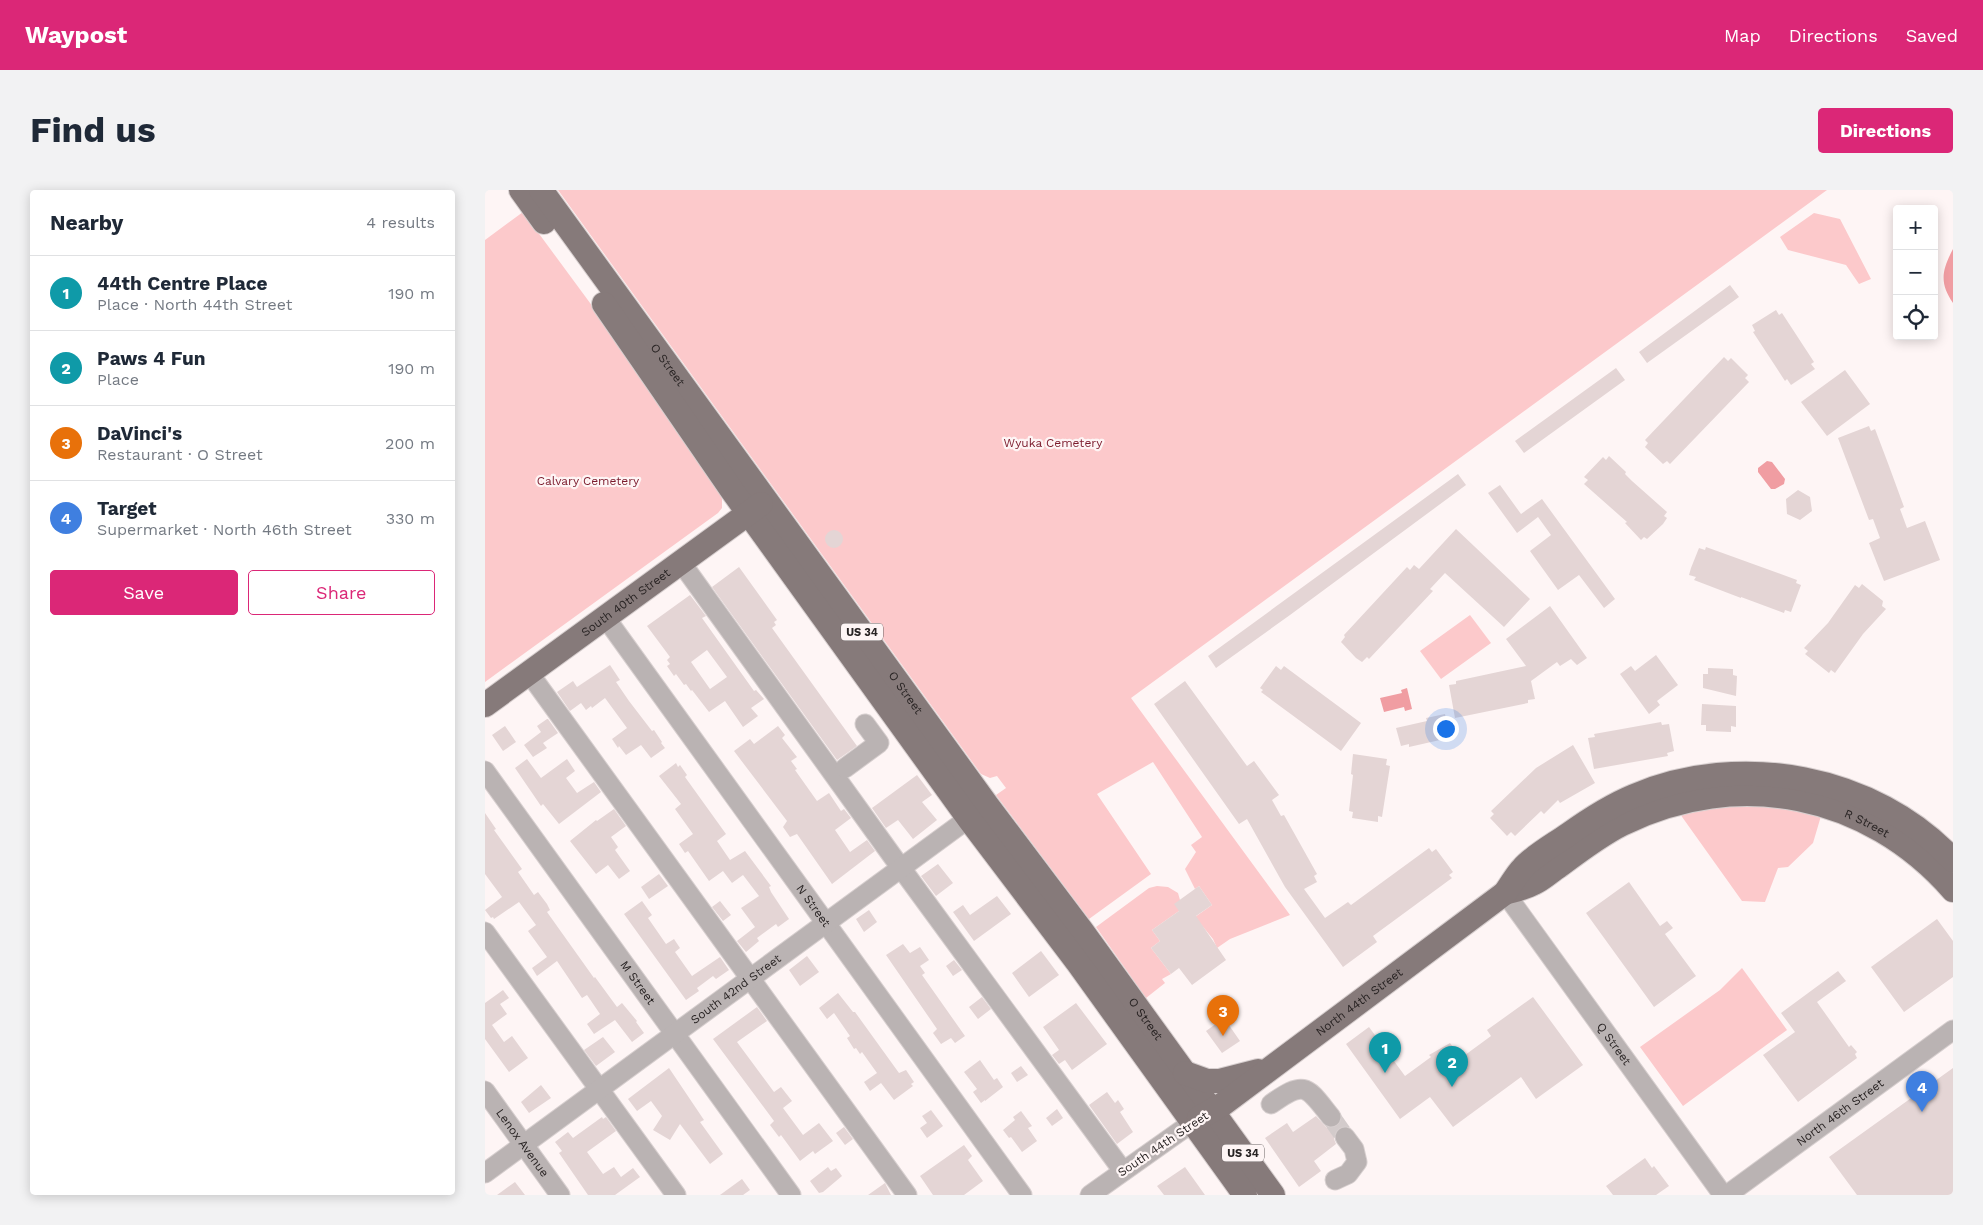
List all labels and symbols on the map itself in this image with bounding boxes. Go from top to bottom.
street label: O Street [648,341,688,389]
park label: Wyuka Cemetery [1004,436,1103,450]
park label: Calvary Cemetery [537,474,640,488]
street label: South 40th Street [579,566,673,640]
road number: US 34 [841,624,883,641]
street label: O Street [885,669,926,717]
your location [1433,716,1459,742]
street label: R Street [1842,806,1892,841]
street label: N Street [793,882,833,930]
street label: South 42nd Street [688,951,784,1027]
street label: M Street [617,958,658,1007]
street label: North 44th Street [1313,965,1405,1039]
street label: O Street [1125,995,1166,1043]
pin: 3 [1207,995,1239,1036]
street label: Q Street [1594,1020,1634,1068]
pin: 1 [1369,1032,1401,1073]
pin: 2 [1436,1046,1468,1087]
pin: 4 [1906,1071,1938,1112]
street label: North 46th Street [1794,1076,1886,1149]
street label: Lenox Avenue [493,1106,552,1180]
street label: South 44th Street [1115,1109,1211,1179]
road number: US 34 [1222,1144,1264,1161]

